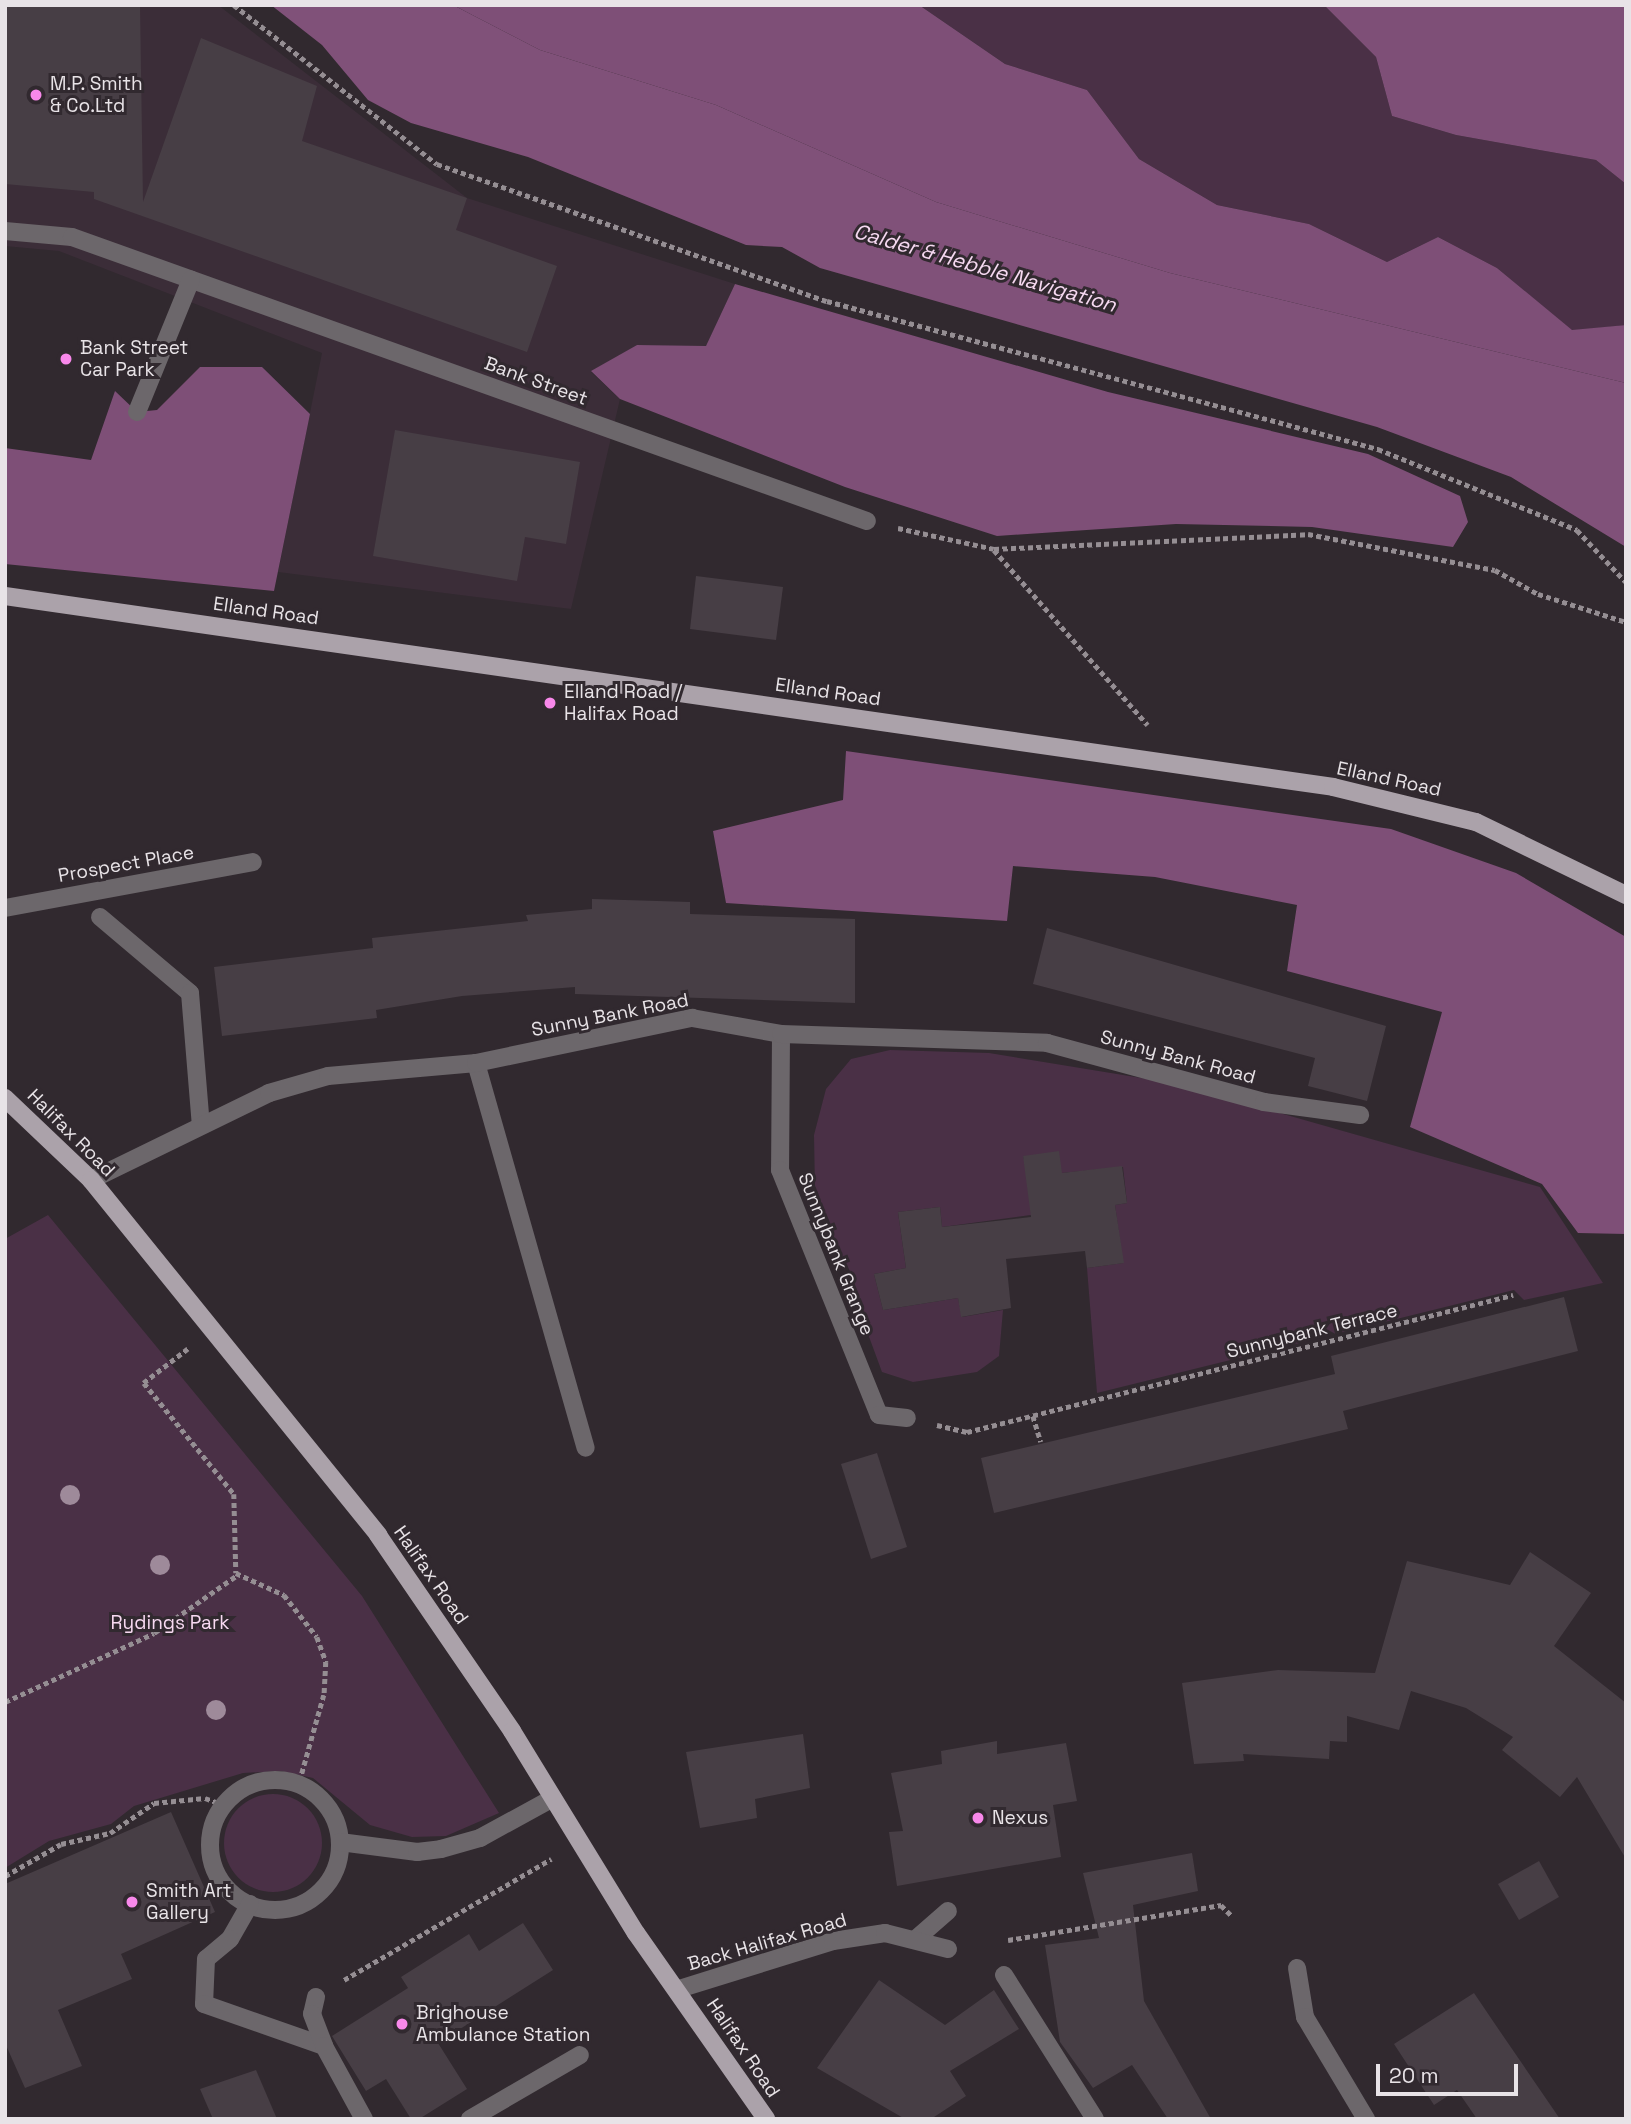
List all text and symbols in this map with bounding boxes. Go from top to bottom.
place label: M.P. Smith & Co.Ltd [50,73,143,117]
marker: M.P. Smith & Co.Ltd [28,87,44,103]
water label: Calder & Hebble Navigation [851,218,1119,318]
place label: Bank Street Car Park [80,337,188,381]
marker: Bank Street Car Park [58,351,74,367]
street label: Bank Street [481,352,591,410]
street label: Elland Road [212,592,320,630]
street label: Elland Road [774,673,882,711]
place label: Elland Road / Halifax Road [564,681,682,725]
marker: Elland Road / Halifax Road [542,695,558,711]
street label: Elland Road [1335,757,1443,801]
street label: Prospect Place [56,841,196,887]
street label: Sunny Bank Road [529,989,691,1041]
street label: Sunny Bank Road [1098,1025,1258,1089]
street label: Halifax Road [22,1084,120,1182]
street label: Sunnybank Grange [793,1169,879,1339]
street label: Sunnybank Terrace [1224,1299,1400,1363]
street label: Halifax Road [389,1522,473,1628]
park label: Rydings Park [111,1612,229,1634]
place label: Nexus [992,1807,1048,1829]
marker: Nexus [970,1810,986,1826]
place label: Smith Art Gallery [146,1880,232,1924]
marker: Smith Art Gallery [124,1894,140,1910]
street label: Back Halifax Road [685,1908,849,1976]
street label: Halifax Road [701,1994,785,2102]
place label: Brighouse Ambulance Station [416,2002,590,2046]
marker: Brighouse Ambulance Station [394,2016,410,2032]
scale bar [1379,2050,1521,2094]
text: 20 m [1389,2062,1439,2089]

